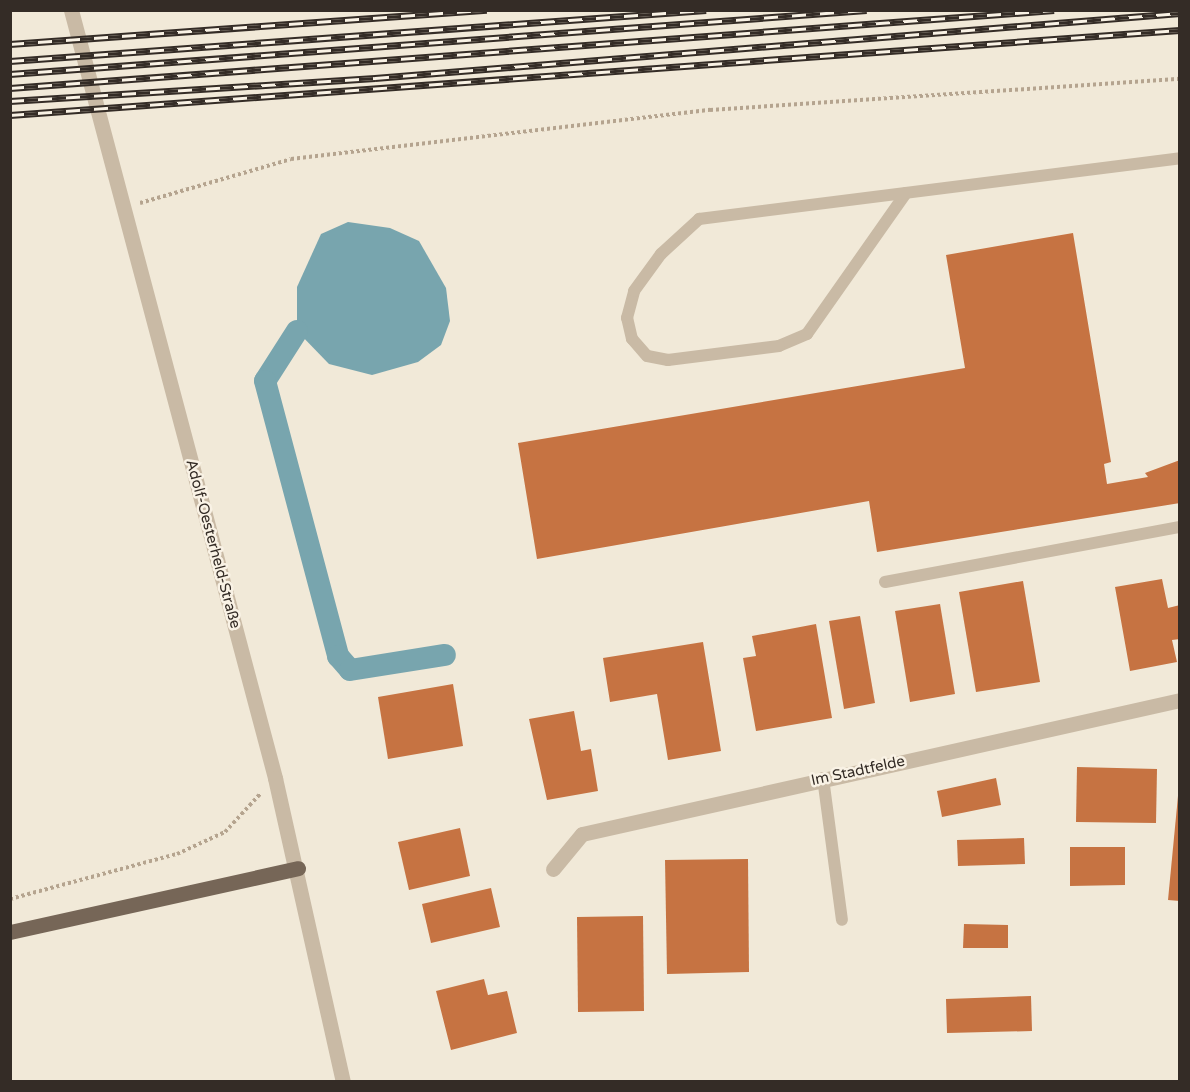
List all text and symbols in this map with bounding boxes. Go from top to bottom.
street label: Adolf-Oesterheld-Straße [182,457,244,631]
street label: Im Stadtfelde [809,752,907,790]

